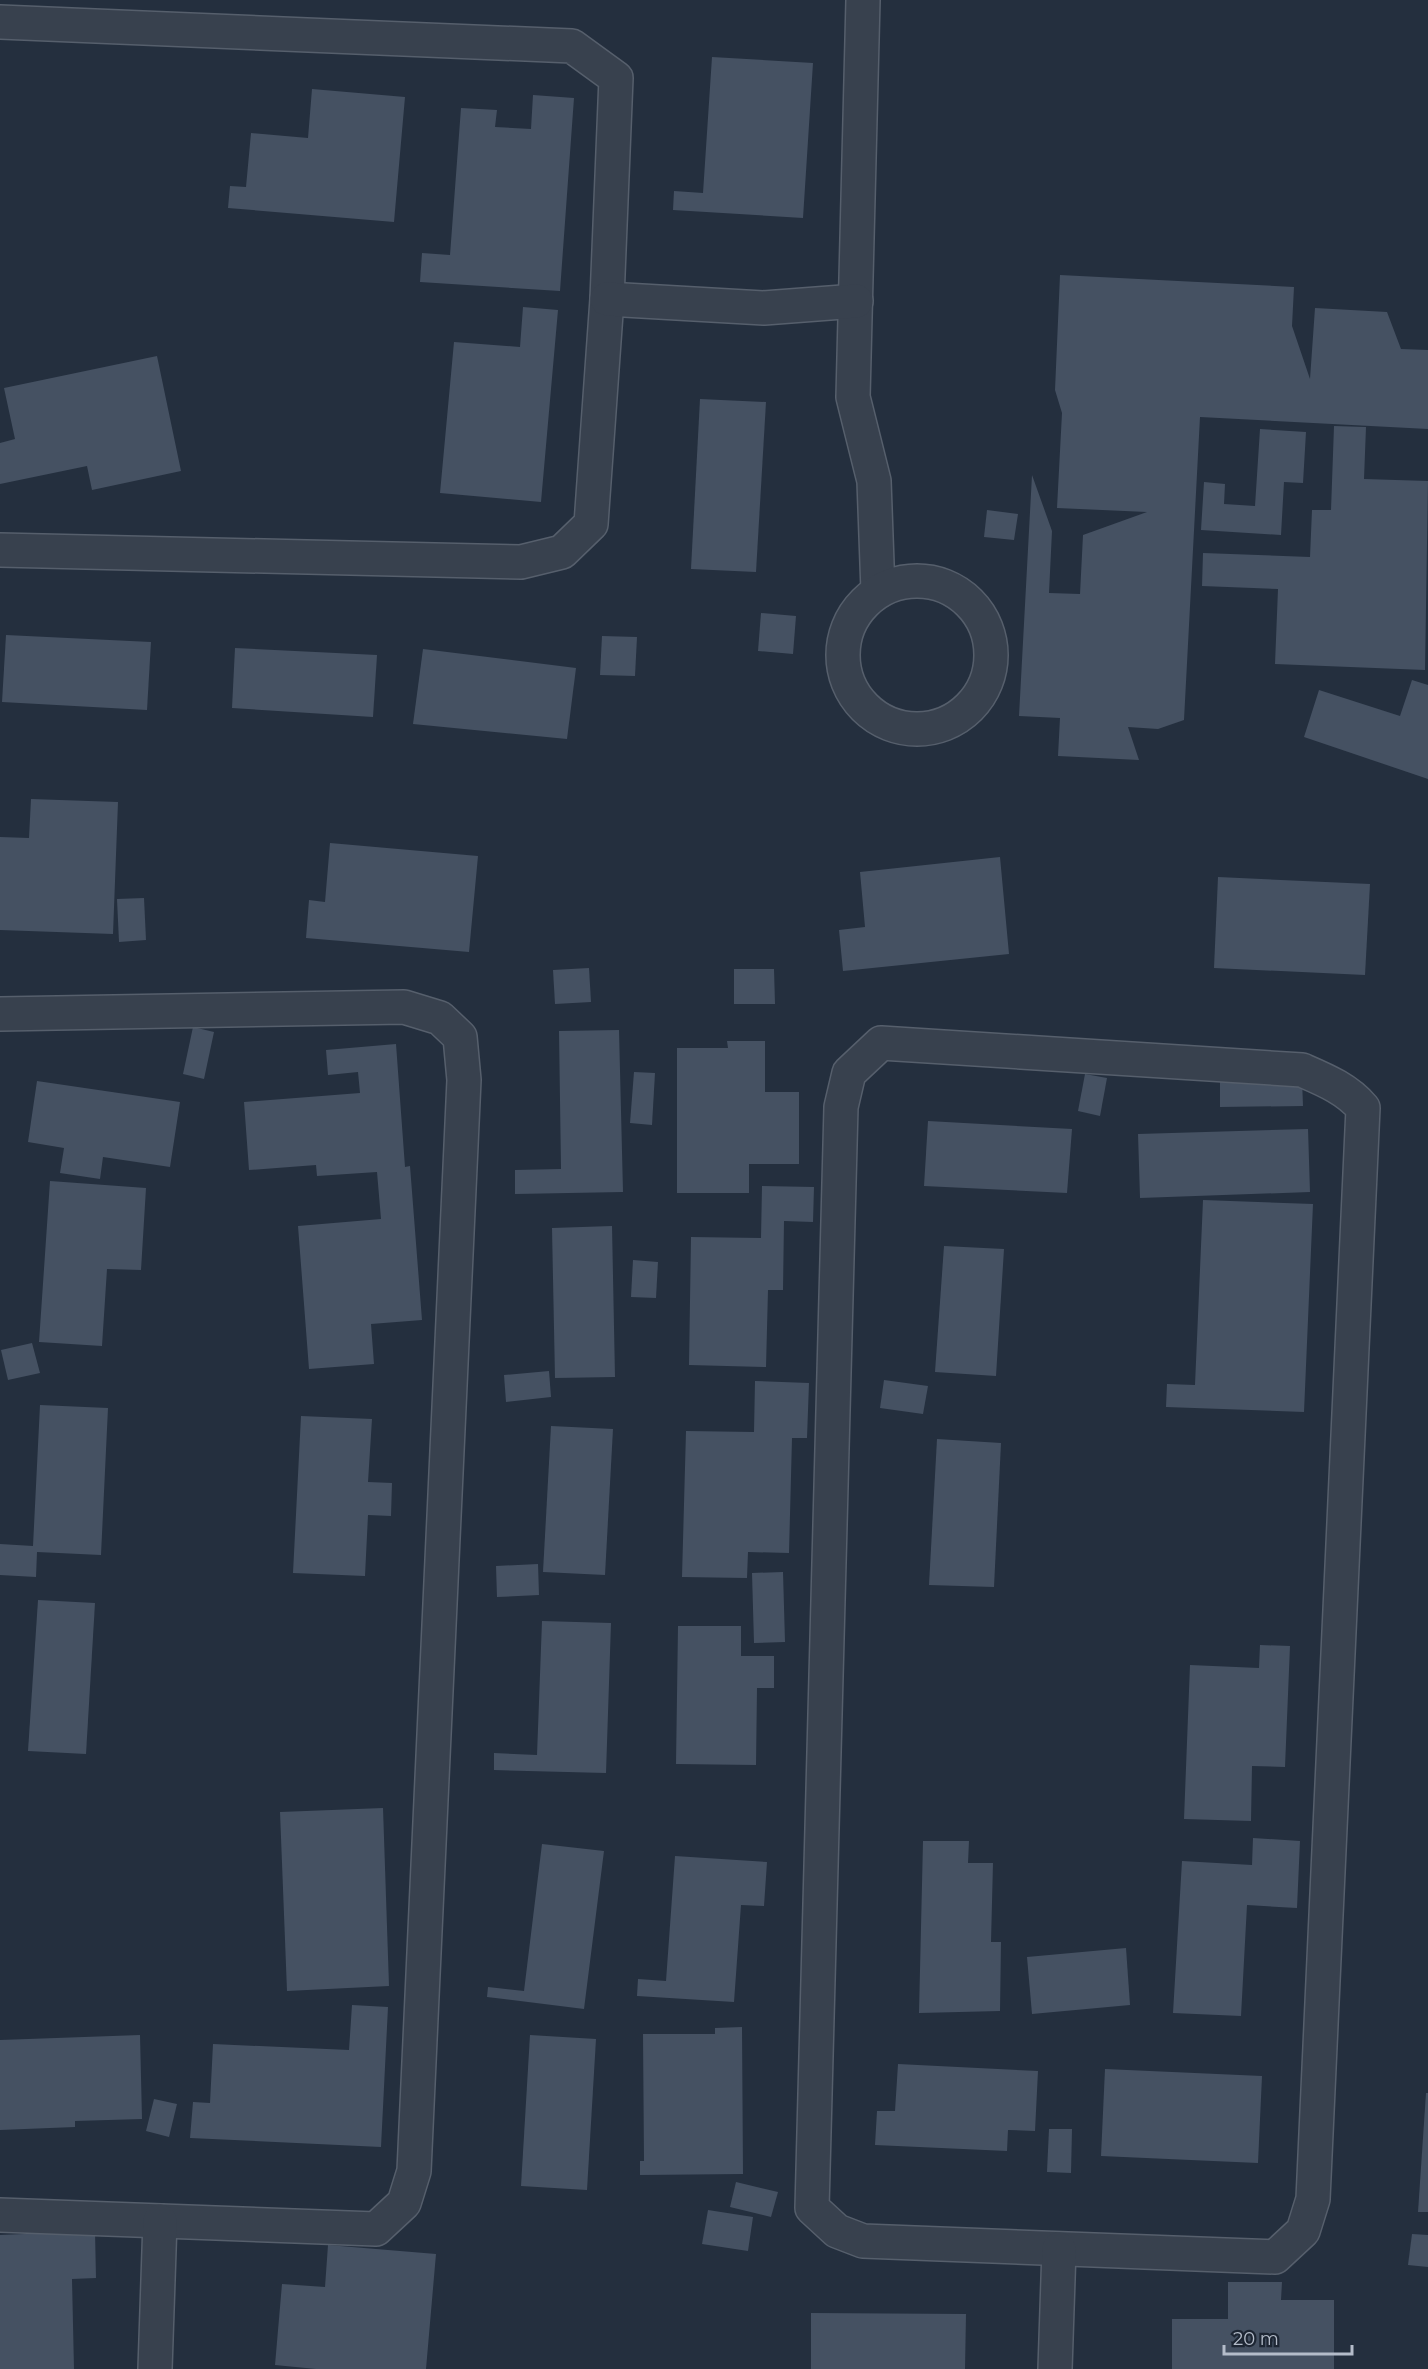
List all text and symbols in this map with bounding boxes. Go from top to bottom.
scale bar [1224,2318,1352,2356]
text: 20 m [1233,2328,1279,2350]

